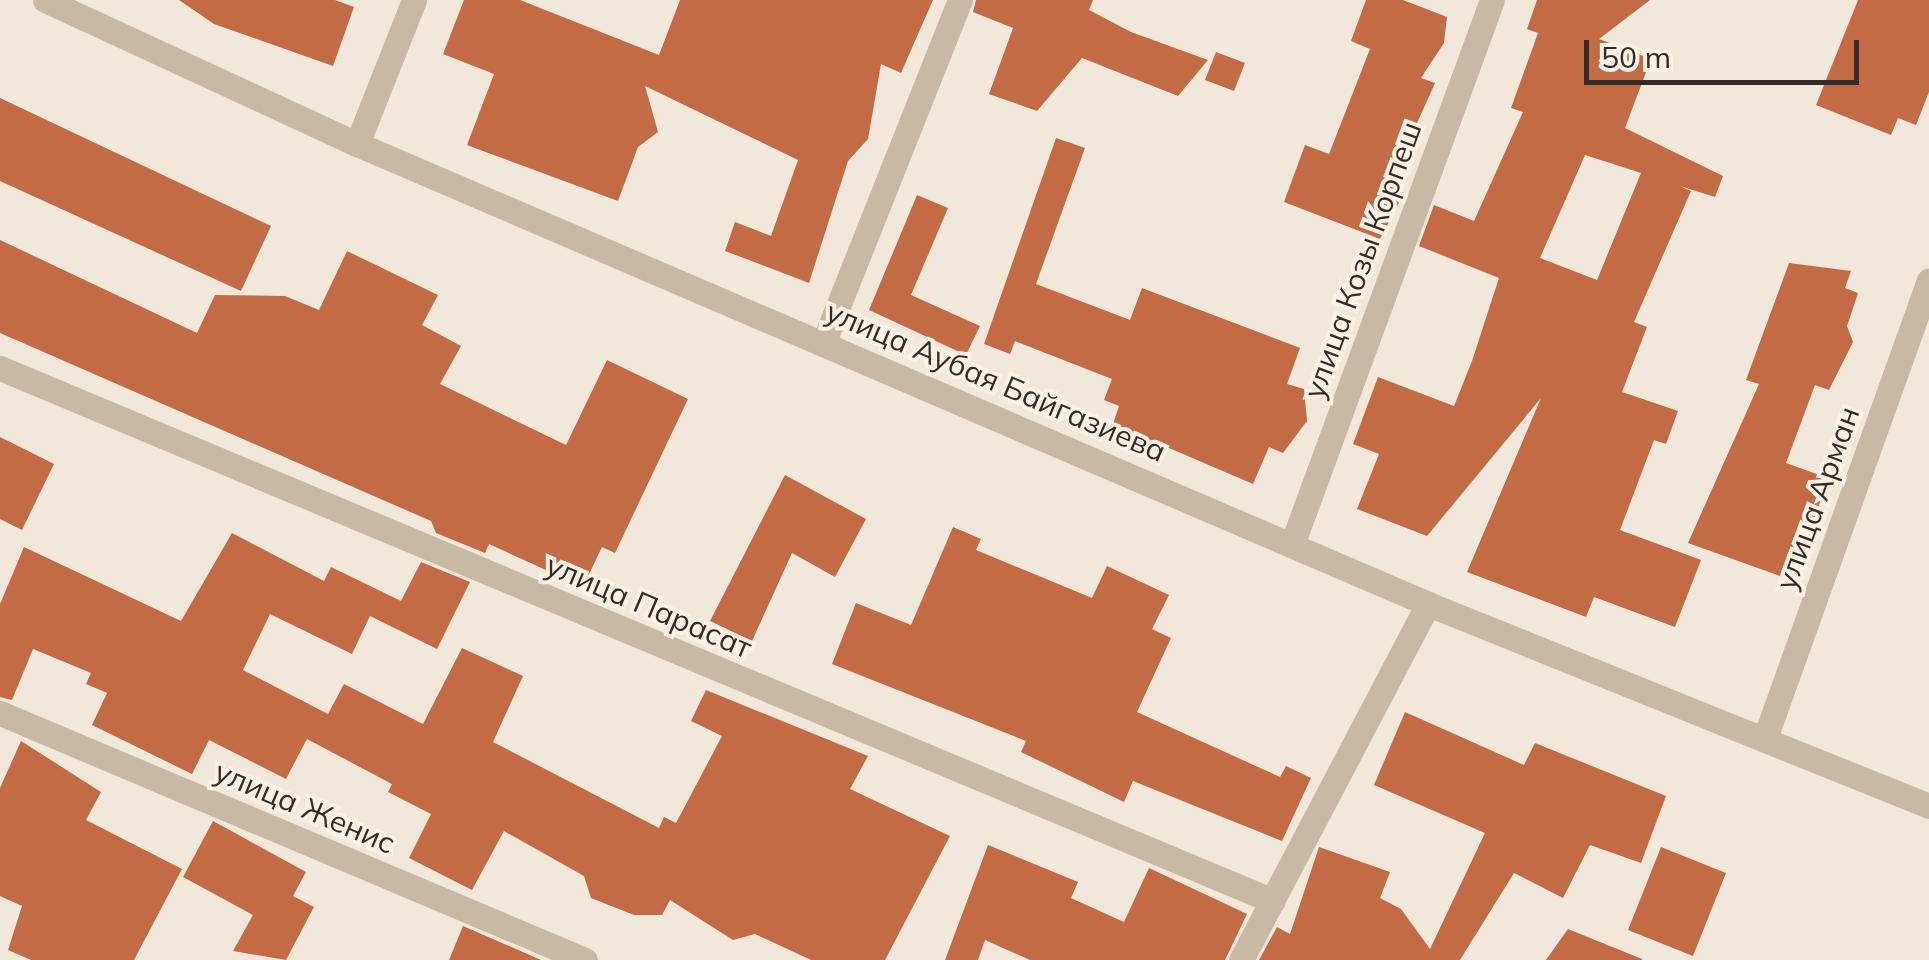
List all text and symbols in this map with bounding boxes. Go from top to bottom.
scale bar [1589,20,1864,82]
text: 50 m [1601,38,1671,76]
street label: улица Козы Корпеш [1295,117,1429,403]
street label: улица Аубая Байгазиева [821,293,1171,469]
street label: улица Арман [1767,402,1867,594]
street label: улица Парасат [541,546,757,666]
street label: улица Женис [209,753,401,861]

